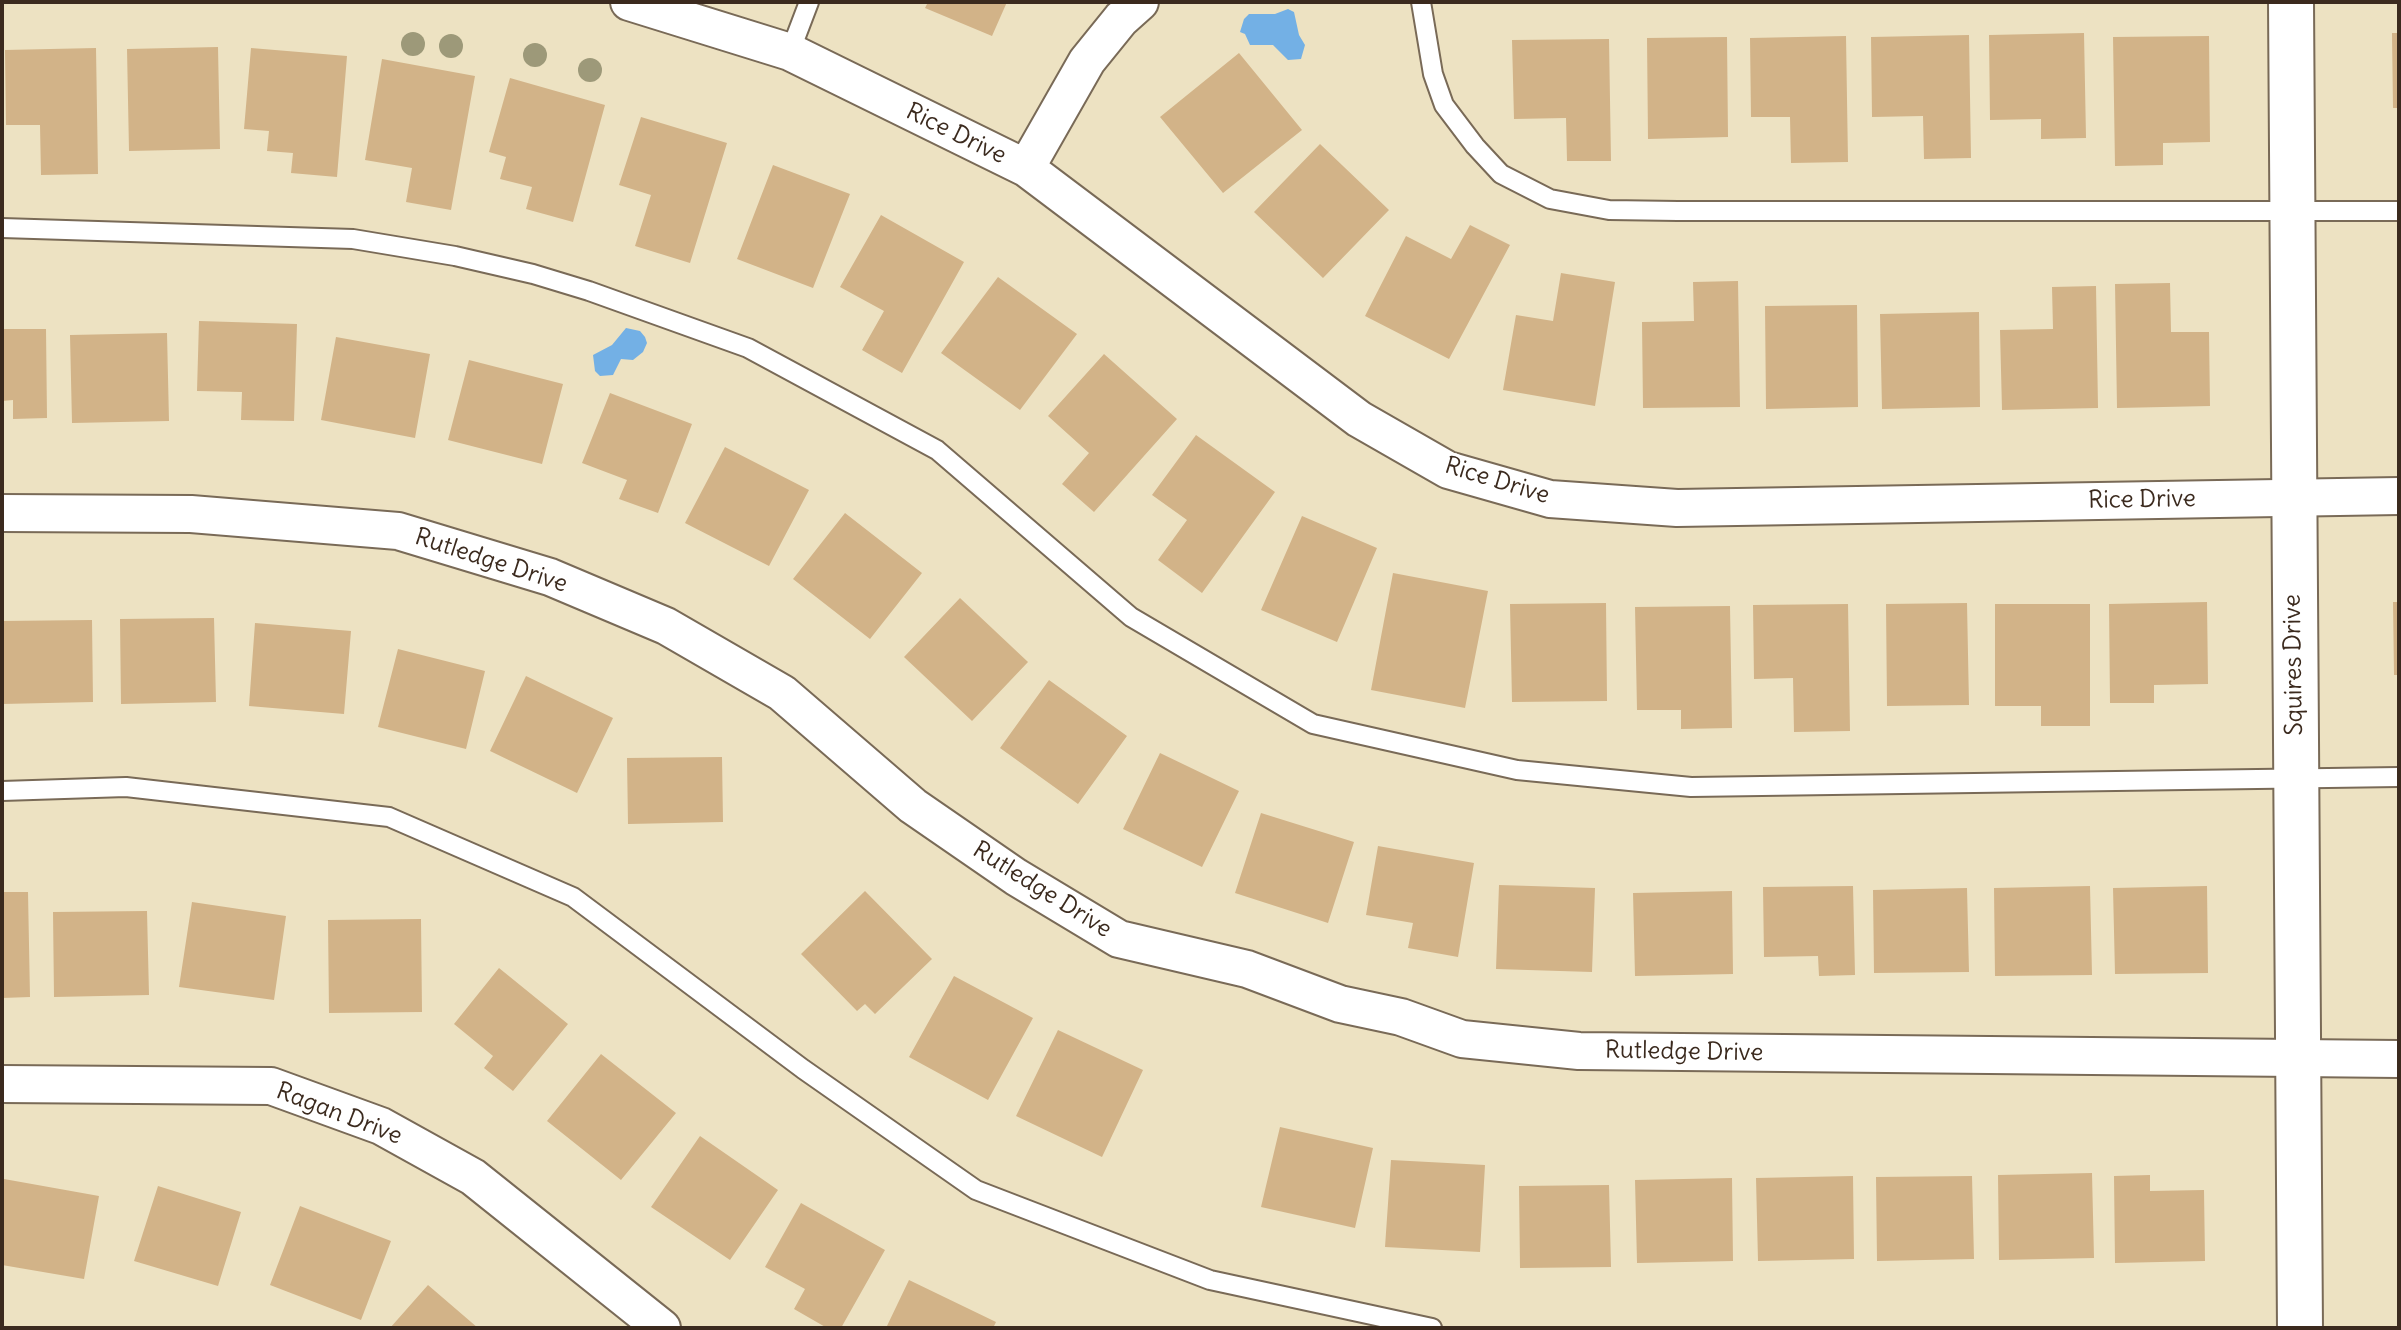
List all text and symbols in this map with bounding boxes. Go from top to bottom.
street label: Rice Drive [901,97,1011,171]
street label: Rice Drive [1441,451,1553,511]
street label: Rice Drive [2088,485,2196,515]
street label: Rutledge Drive [411,523,571,599]
street label: Squires Drive [2278,594,2310,736]
street label: Rutledge Drive [967,836,1117,944]
street label: Rutledge Drive [1605,1036,1763,1068]
street label: Ragan Drive [272,1077,406,1151]

